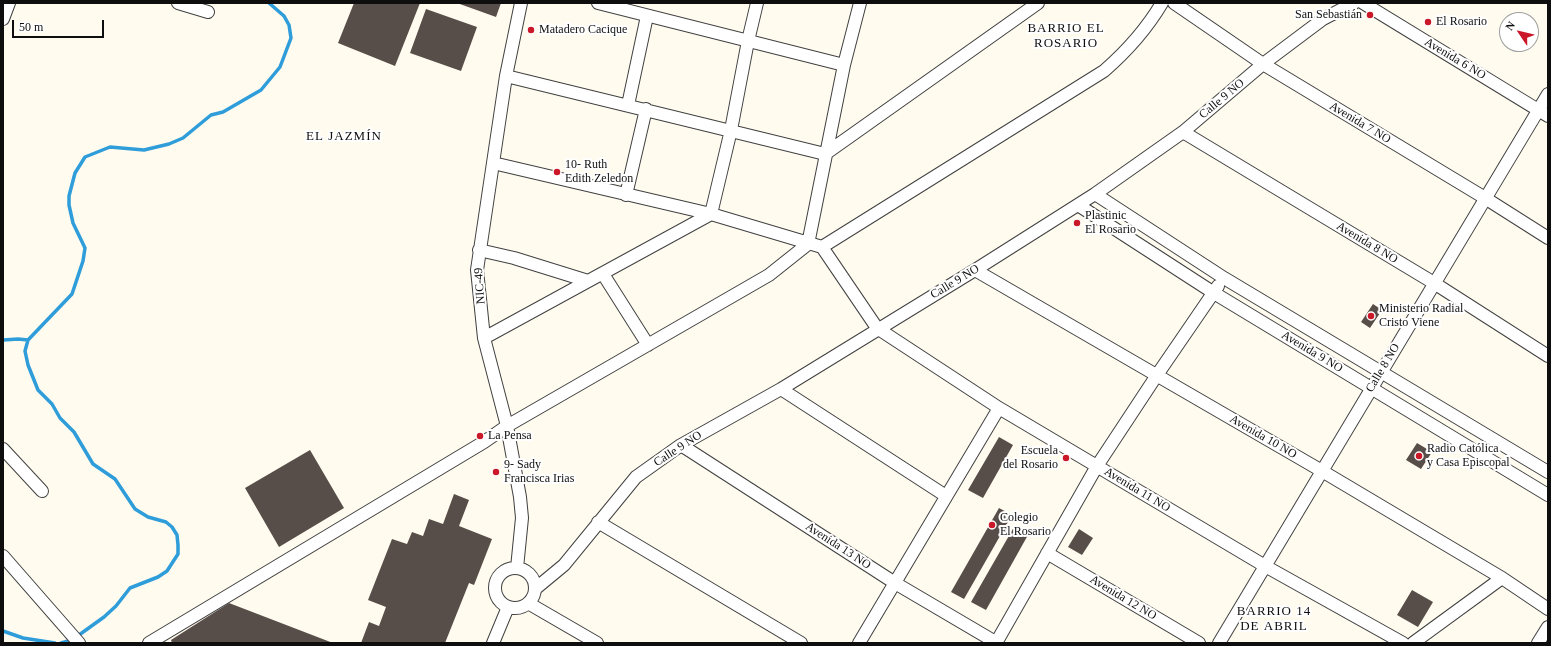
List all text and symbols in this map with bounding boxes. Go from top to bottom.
place label: San Sebastián [1295,8,1362,22]
marker: San Sebastián [1365,10,1375,20]
scale bar [14,12,106,38]
north arrow [1499,12,1539,52]
place label: El Rosario [1436,15,1487,29]
marker: El Rosario [1423,17,1433,27]
text: N [1503,19,1517,32]
text: 50 m [19,20,43,34]
district label: BARRIO EL ROSARIO [1027,21,1105,52]
place label: Matadero Cacique [539,23,627,37]
marker: Matadero Cacique [526,25,536,35]
street label: Avenida 6 NO [1422,35,1488,83]
street label: Calle 9 NO [1196,76,1248,122]
street label: Avenida 7 NO [1327,99,1393,147]
district label: EL JAZMÍN [306,129,382,145]
place label: 10- Ruth Edith Zeledon [565,158,633,186]
marker: 10- Ruth Edith Zeledon [552,167,562,177]
place label: Plastinic El Rosario [1085,209,1136,237]
marker: Plastinic El Rosario [1072,218,1082,228]
street label: Avenida 8 NO [1334,219,1400,267]
street label: Calle 9 NO [928,262,982,302]
street label: NIC-49 [472,267,488,305]
place label: Ministerio Radial Cristo Viene [1379,302,1463,330]
marker: Ministerio Radial Cristo Viene [1366,311,1376,321]
street label: Avenida 9 NO [1279,328,1345,376]
street label: Calle 8 NO [1363,341,1403,395]
street label: Avenida 10 NO [1227,412,1299,462]
street label: Calle 9 NO [651,428,705,470]
place label: La Pensa [488,429,532,443]
marker: La Pensa [475,431,485,441]
place label: Radio Católica y Casa Episcopal [1427,442,1510,470]
place label: Escuela del Rosario [1003,444,1058,472]
marker: Radio Católica y Casa Episcopal [1414,451,1424,461]
marker: Escuela del Rosario [1061,453,1071,463]
place label: 9- Sady Francisca Irias [504,458,574,486]
street label: Avenida 11 NO [1101,465,1173,515]
marker: 9- Sady Francisca Irias [491,467,501,477]
place label: Colegio El Rosario [1000,511,1051,539]
street label: Avenida 13 NO [803,520,873,572]
marker: Colegio El Rosario [987,520,997,530]
street label: Avenida 12 NO [1087,572,1159,624]
district label: BARRIO 14 DE ABRIL [1237,604,1311,635]

